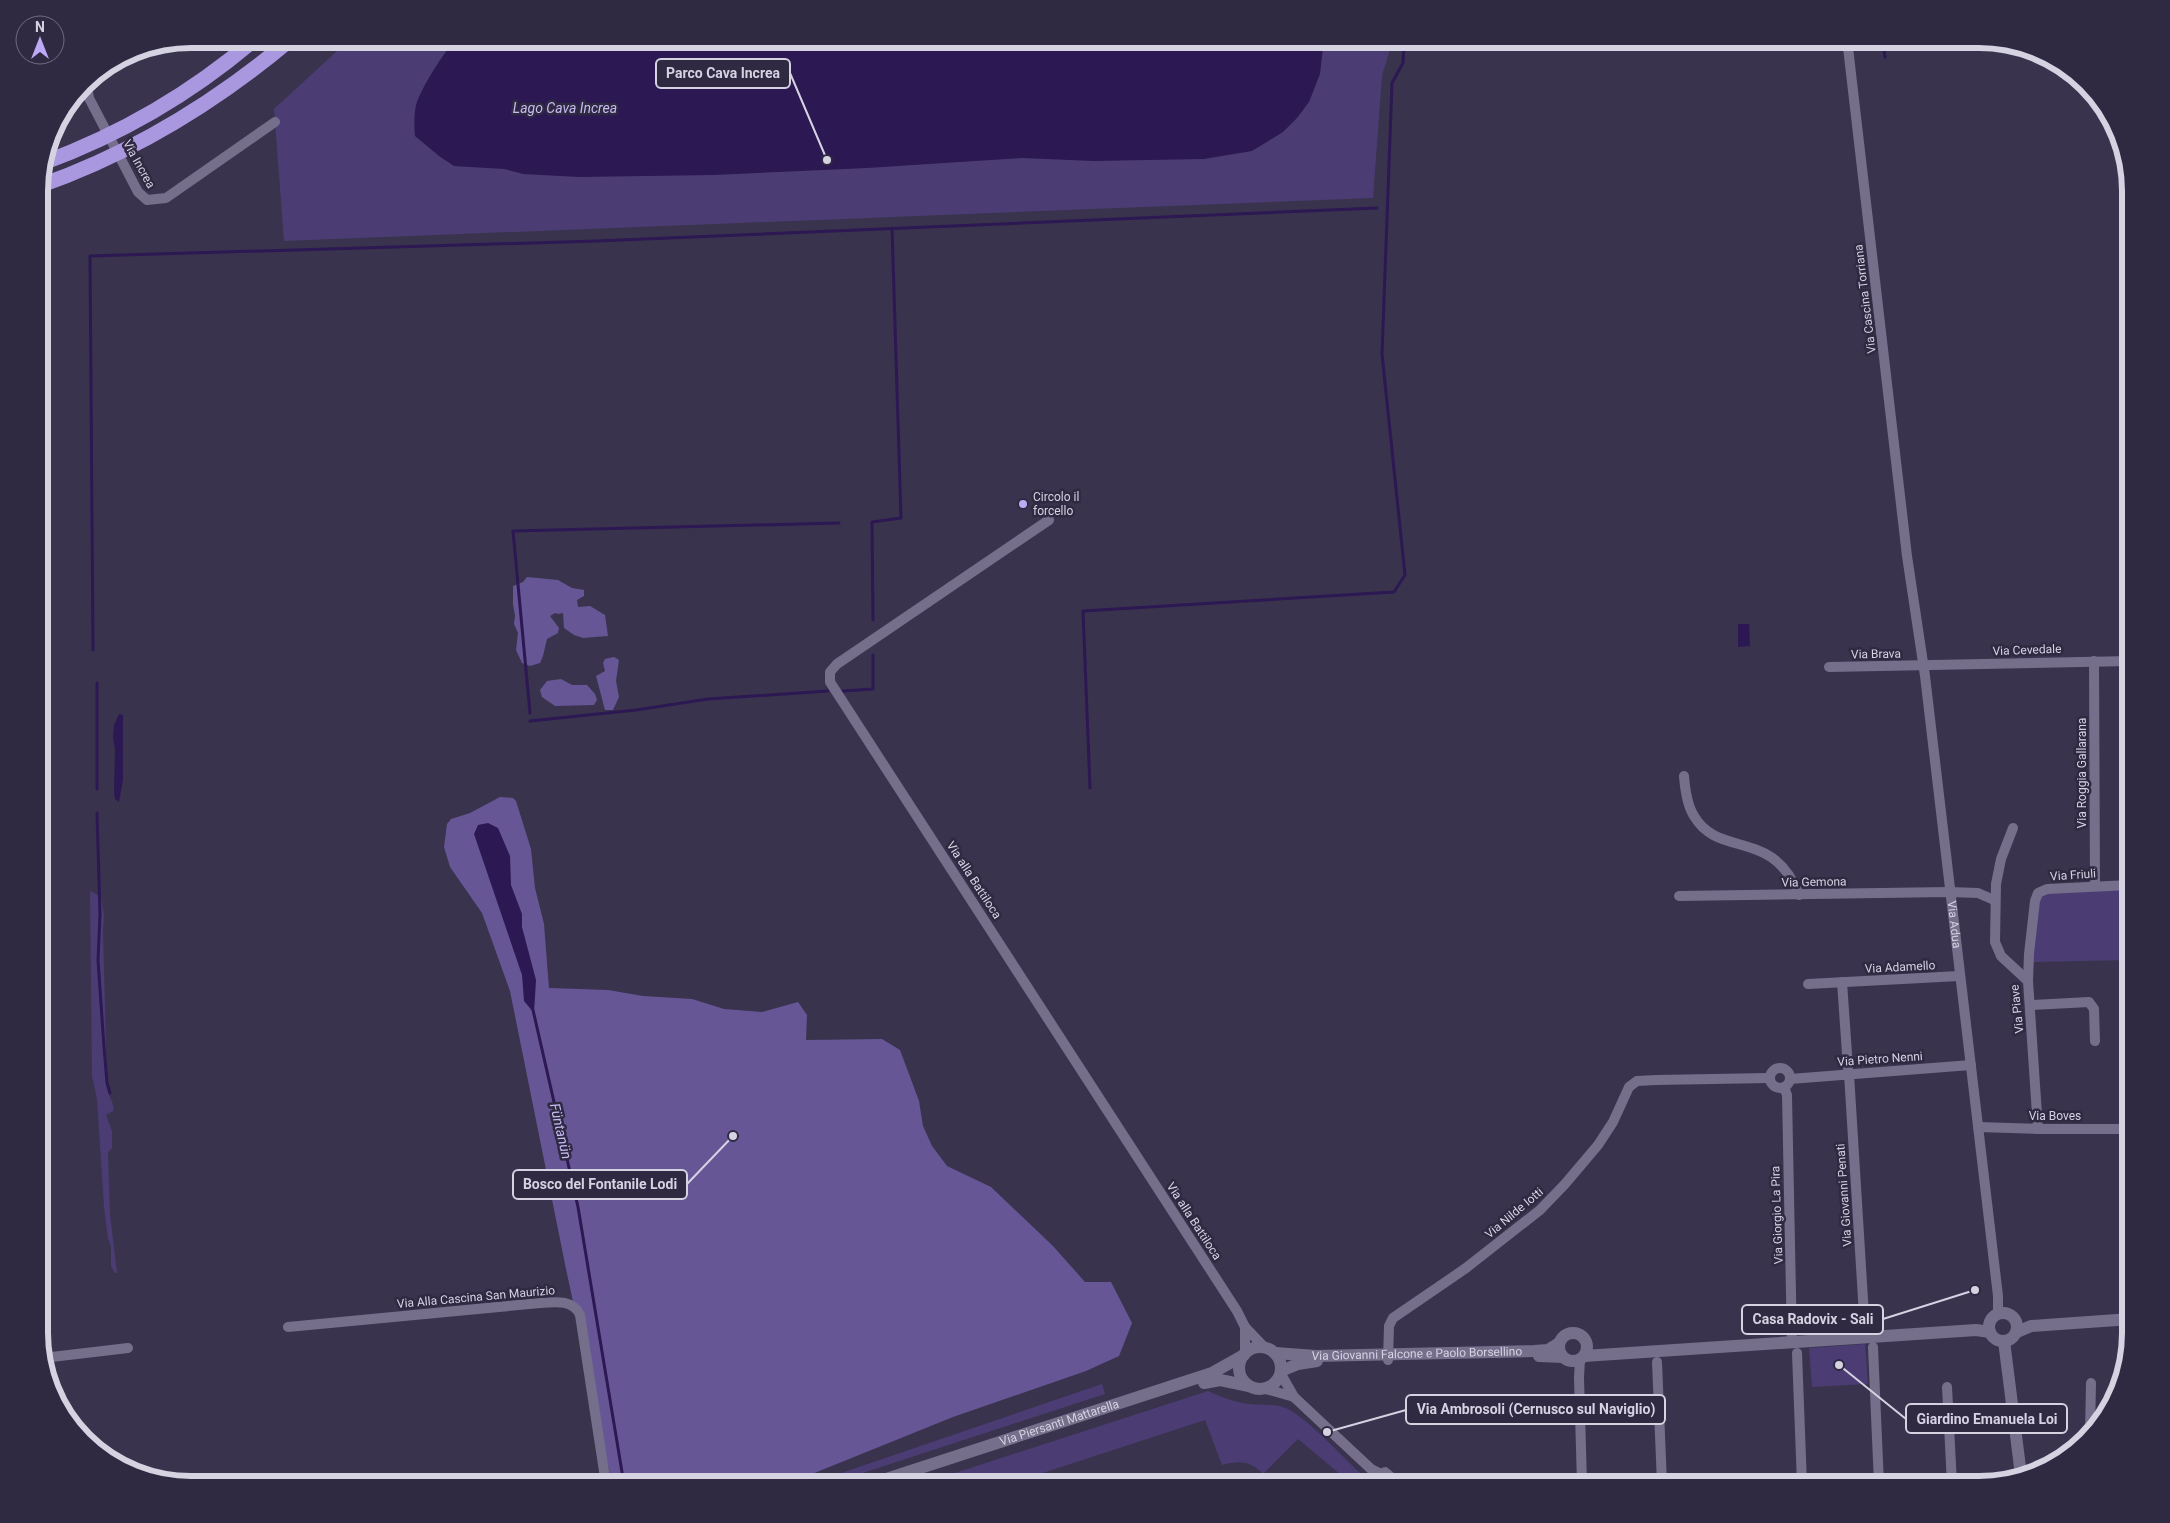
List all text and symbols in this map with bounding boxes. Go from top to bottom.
north arrow [15,15,65,65]
text: N [35,19,45,35]
callout: Parco Cava Increa [656,59,790,88]
text: Parco Cava Increa [666,65,780,81]
water label: Lago Cava Increa [513,100,617,116]
street label: Via Increa [120,137,158,191]
street label: Via Cascina Torriana [1851,244,1879,354]
place label: Circolo il forcello [1033,490,1079,518]
marker: Circolo il forcello [1017,498,1029,510]
street label: Via Cevedale [1992,642,2062,658]
street label: Via Brava [1851,647,1901,661]
street label: Via Roggia Gallarana [2075,718,2089,828]
street label: Via alla Battiloca [944,839,1004,921]
street label: Via Friuli [2050,866,2097,884]
street label: Via Gemona [1781,874,1847,890]
street label: Via Adua [1945,900,1964,949]
street label: Via Adamello [1864,958,1936,976]
street label: Via Piave [2007,984,2027,1034]
street label: Via Pietro Nenni [1837,1049,1923,1069]
water label: Füntanün [547,1102,575,1160]
street label: Via Boves [2029,1109,2081,1123]
street label: Via Giovanni Penati [1833,1143,1855,1247]
street label: Via Giorgio La Pira [1768,1166,1786,1264]
callout: Bosco del Fontanile Lodi [513,1170,687,1199]
text: Bosco del Fontanile Lodi [523,1176,677,1192]
street label: Via alla Battiloca [1164,1180,1224,1262]
street label: Via Nilde Iotti [1482,1185,1546,1241]
street label: Via Alla Cascina San Maurizio [396,1283,556,1311]
callout: Casa Radovix - Sali [1742,1305,1883,1334]
text: Casa Radovix - Sali [1753,1311,1873,1327]
street label: Via Giovanni Falcone e Paolo Borsellino [1311,1344,1522,1363]
callout: Via Ambrosoli (Cernusco sul Naviglio) [1406,1395,1665,1424]
street label: Via Piersanti Mattarella [998,1397,1121,1449]
text: Via Ambrosoli (Cernusco sul Naviglio) [1417,1401,1655,1418]
callout: Giardino Emanuela Loi [1906,1404,2067,1433]
text: Giardino Emanuela Loi [1916,1411,2058,1427]

